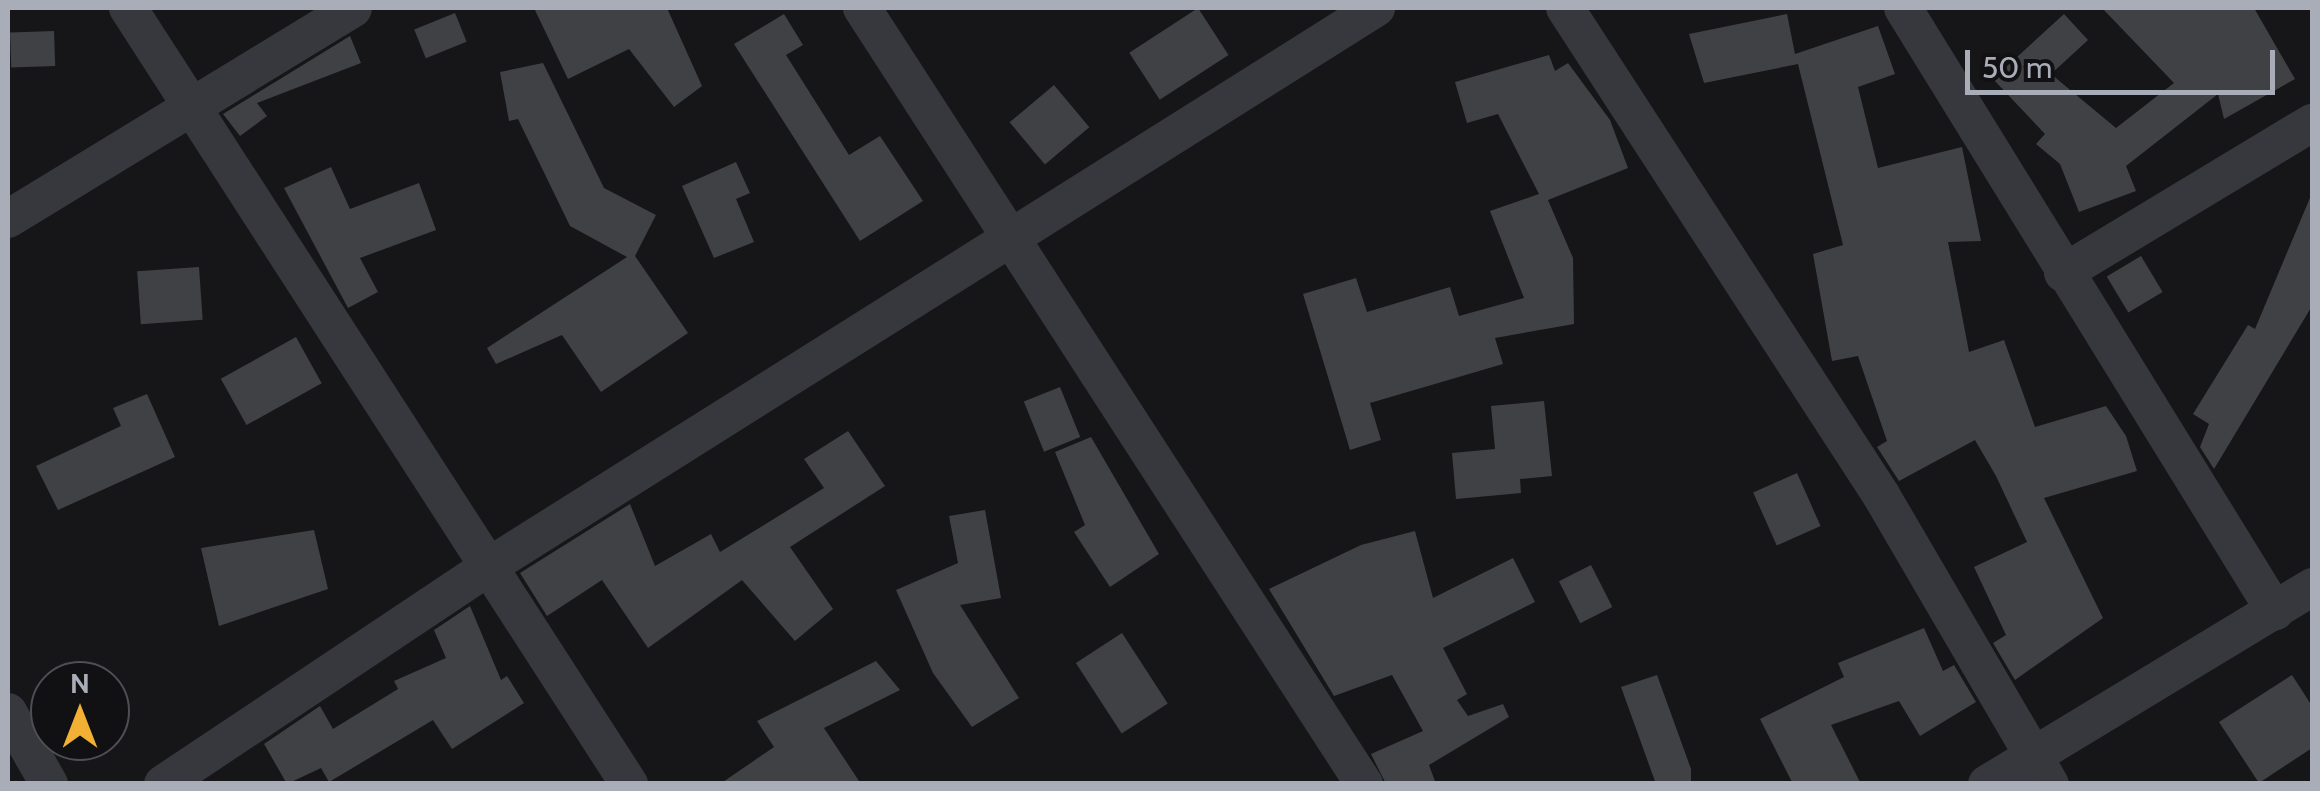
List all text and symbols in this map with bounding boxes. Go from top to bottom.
scale bar [1970,30,2280,92]
text: 50 m [1982,49,2052,86]
north arrow [30,661,130,761]
text: N [70,666,90,700]

